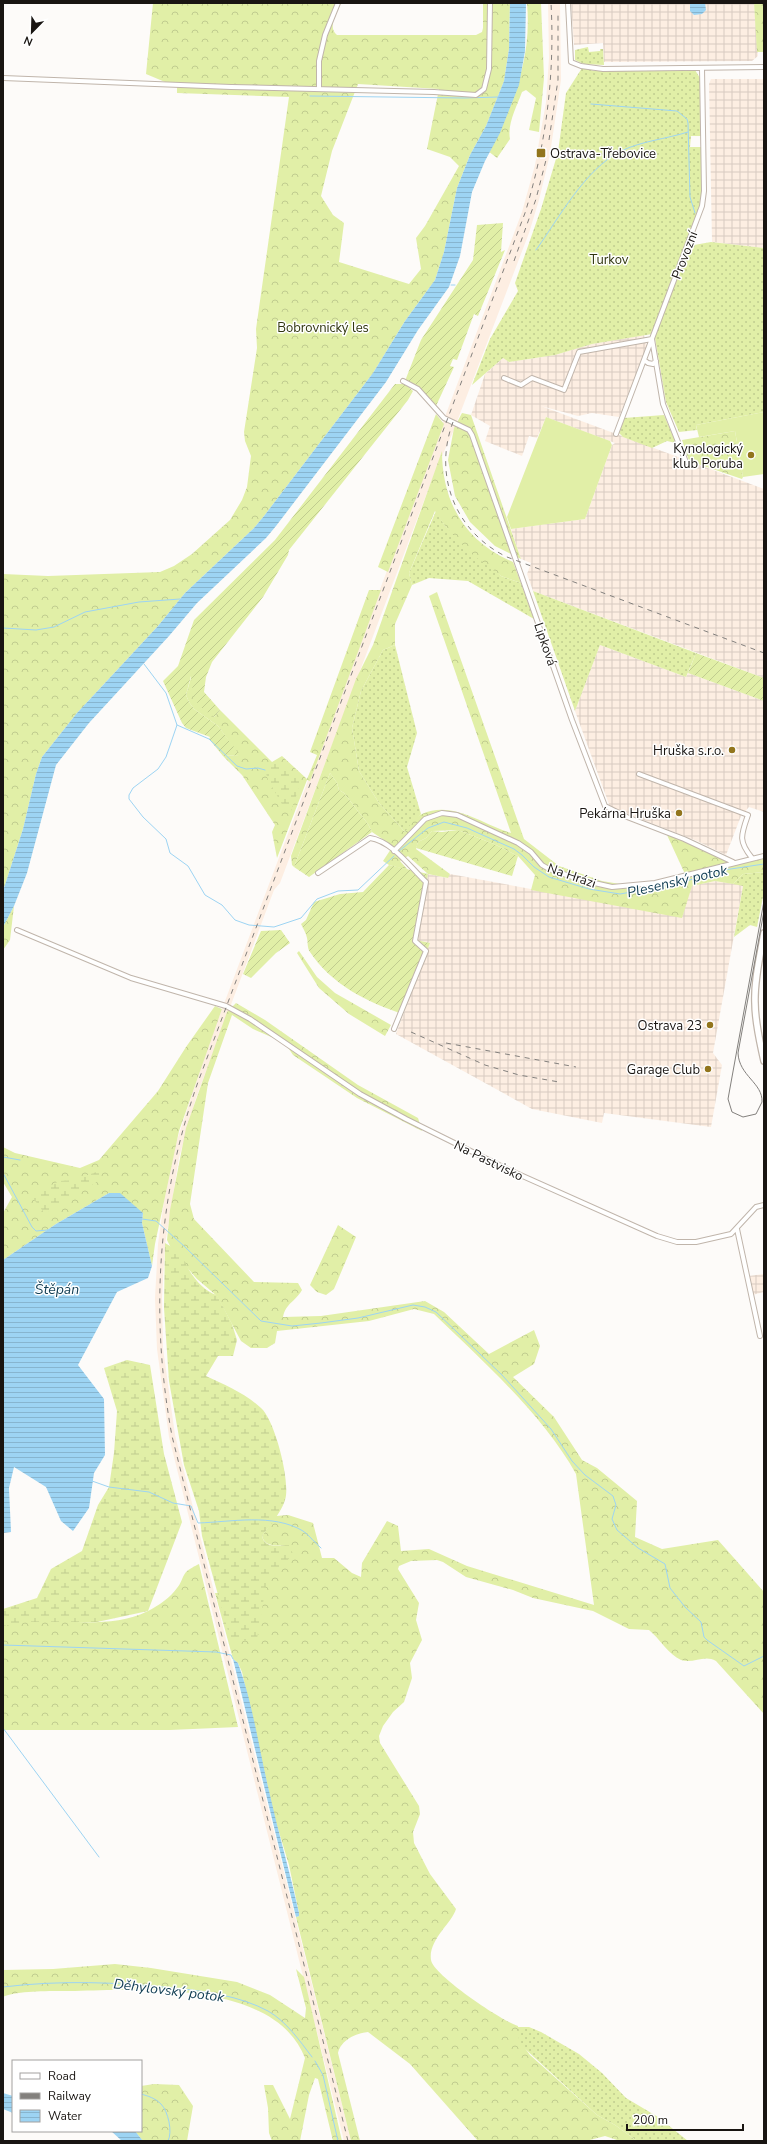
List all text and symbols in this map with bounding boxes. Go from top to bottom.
north arrow [12,12,52,52]
text: N [22,32,35,49]
place label: Ostrava-Třebovice [550,145,656,163]
marker: Ostrava-Třebovice [535,147,547,159]
street label: Provozní [668,228,703,282]
park label: Turkov [590,251,629,269]
park label: Bobrovnický les [277,319,369,337]
place label: Kynologický klub Poruba [673,440,743,473]
marker: Kynologický klub Poruba [746,450,756,460]
street label: Lipková [529,620,561,668]
place label: Hruška s.r.o. [653,742,724,760]
marker: Hruška s.r.o. [727,745,737,755]
place label: Pekárna Hruška [579,805,671,823]
marker: Pekárna Hruška [674,808,684,818]
street label: Na Hrázi [545,859,598,893]
water label: Plesenský potok [625,860,730,902]
place label: Ostrava 23 [637,1017,702,1035]
marker: Ostrava 23 [705,1020,715,1030]
place label: Garage Club [627,1061,700,1079]
marker: Garage Club [703,1064,713,1074]
street label: Na Pastvisko [451,1136,526,1185]
water label: Štěpán [35,1280,79,1299]
water label: Děhylovský potok [112,1974,226,2007]
legend [12,2060,142,2132]
text: Road [48,2068,76,2084]
text: Railway [48,2088,92,2104]
scale bar [627,2106,743,2132]
text: Water [48,2108,82,2124]
text: 200 m [633,2112,668,2128]

